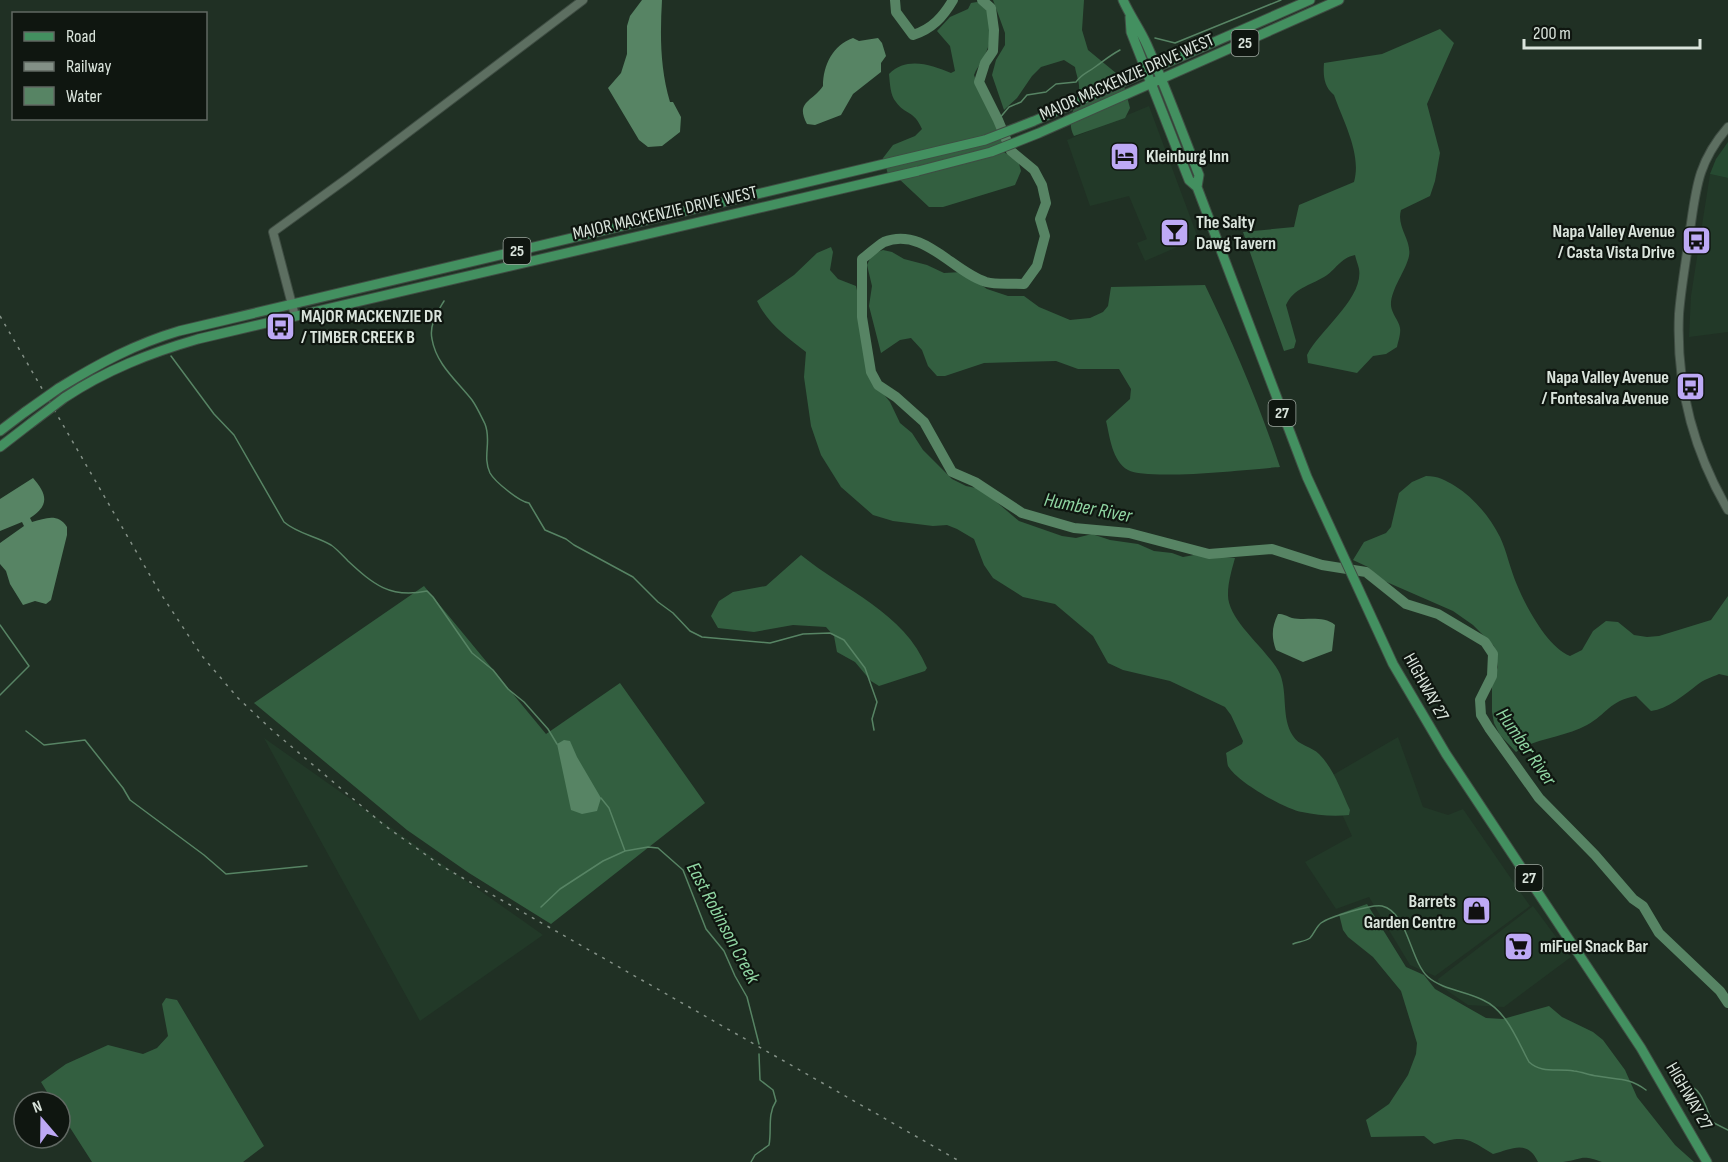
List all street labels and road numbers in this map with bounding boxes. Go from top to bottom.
street label: MAJOR MACKENZIE DRIVE WEST [1037,29,1217,125]
road number: 25 [1232,30,1258,56]
street label: MAJOR MACKENZIE DRIVE WEST [571,182,759,244]
road number: 25 [504,238,530,264]
road number: 27 [1268,400,1296,426]
street label: HIGHWAY 27 [1399,649,1454,725]
road number: 27 [1516,865,1543,891]
street label: HIGHWAY 27 [1661,1059,1717,1134]

